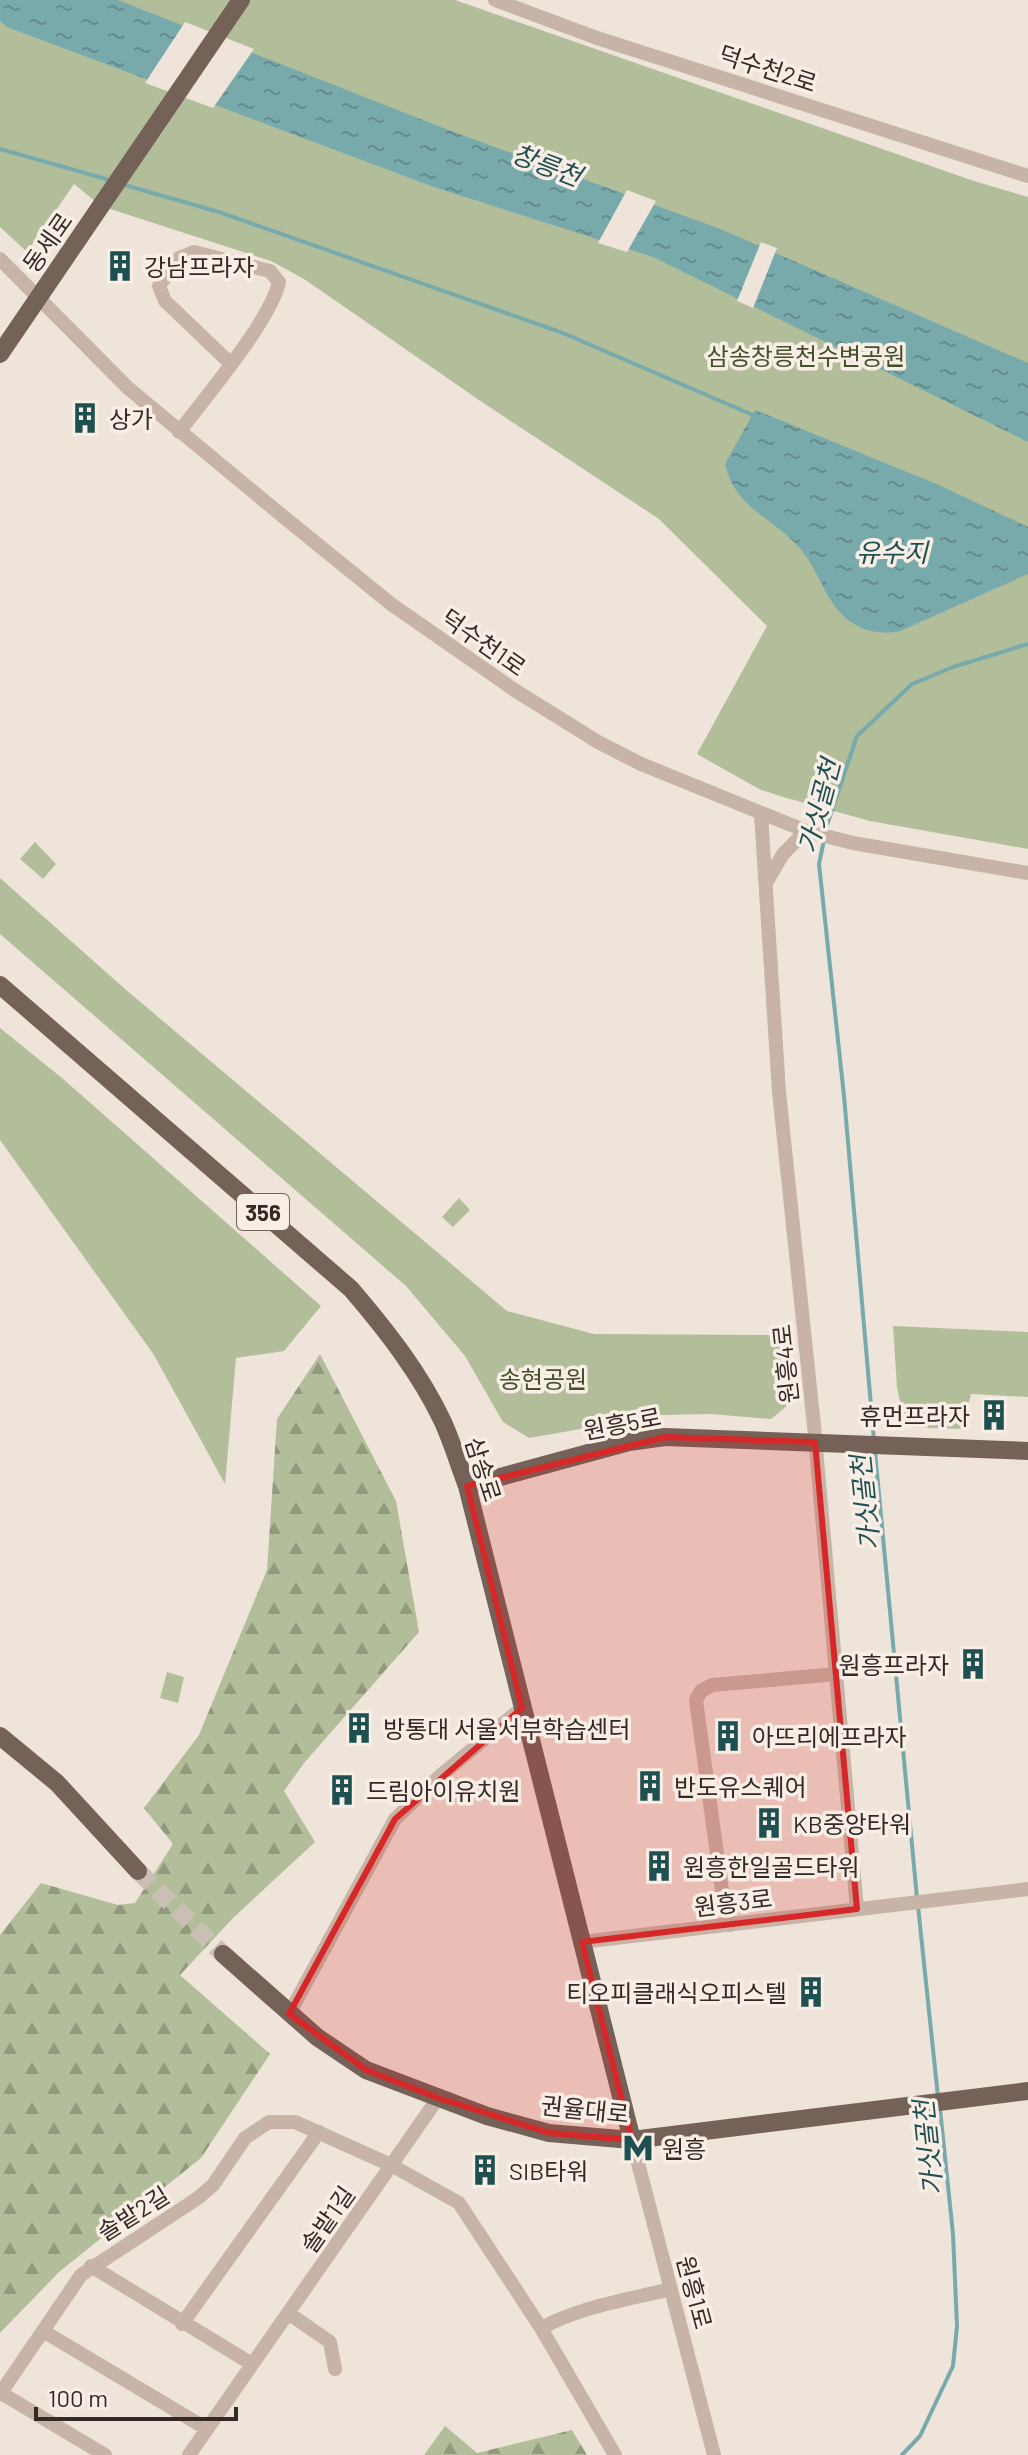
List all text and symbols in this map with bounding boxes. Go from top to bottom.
street label: 덕수천2로 [715,39,821,97]
water label: 창릉천 [508,137,589,192]
street label: 동세로 [16,207,78,277]
building icon: 강남프라자 [103,249,137,283]
place label: 강남프라자 [144,252,254,281]
park label: 삼송창릉천수변공원 [707,341,905,370]
building icon: 상가 [68,401,102,435]
place label: 상가 [109,404,153,433]
water label: 유수지 [856,536,930,567]
street label: 덕수천1로 [436,602,532,682]
water label: 가싯골천 [791,753,846,856]
road number: 356 [237,1194,289,1230]
street label: 원흥4로 [766,1323,804,1405]
park label: 송현공원 [499,1364,587,1393]
building icon: 휴먼프라자 [977,1398,1011,1432]
street label: 원흥5로 [581,1401,663,1445]
place label: 휴먼프라자 [860,1401,970,1430]
street label: 삼송로 [460,1433,508,1505]
water label: 가싯골천 [843,1451,884,1552]
building icon: 원흥프라자 [956,1647,990,1681]
place label: 원흥프라자 [839,1650,949,1679]
building icon: 방통대 서울서부학습센터 [342,1711,376,1745]
place label: 방통대 서울서부학습센터 [383,1714,631,1743]
building icon: 아뜨리에프라자 [711,1719,745,1753]
place label: 아뜨리에프라자 [752,1722,907,1751]
building icon: 반도유스퀘어 [633,1769,667,1803]
place label: 반도유스퀘어 [674,1772,806,1801]
building icon: 드림아이유치원 [325,1773,359,1807]
place label: 드림아이유치원 [366,1776,521,1805]
building icon: KB중앙타워 [752,1806,786,1840]
place label: KB중앙타워 [793,1809,911,1838]
building icon: 원흥한일골드타워 [642,1849,676,1883]
place label: 원흥한일골드타워 [683,1852,860,1881]
street label: 원흥3로 [692,1883,774,1921]
building icon: 티오피클래식오피스텔 [794,1975,828,2009]
place label: 티오피클래식오피스텔 [566,1978,787,2007]
street label: 권율대로 [540,2090,630,2128]
water label: 가싯골천 [906,2096,947,2197]
metro station icon: 원흥 [621,2131,655,2165]
place label: 원흥 [662,2134,706,2163]
building icon: SIB타워 [468,2153,502,2187]
place label: SIB타워 [509,2156,588,2185]
street label: 솔밭2길 [92,2180,174,2246]
street label: 솔밭1길 [294,2180,360,2258]
street label: 원흥1로 [671,2252,719,2332]
scale bar [36,2371,236,2421]
text: 100 m [48,2383,108,2412]

